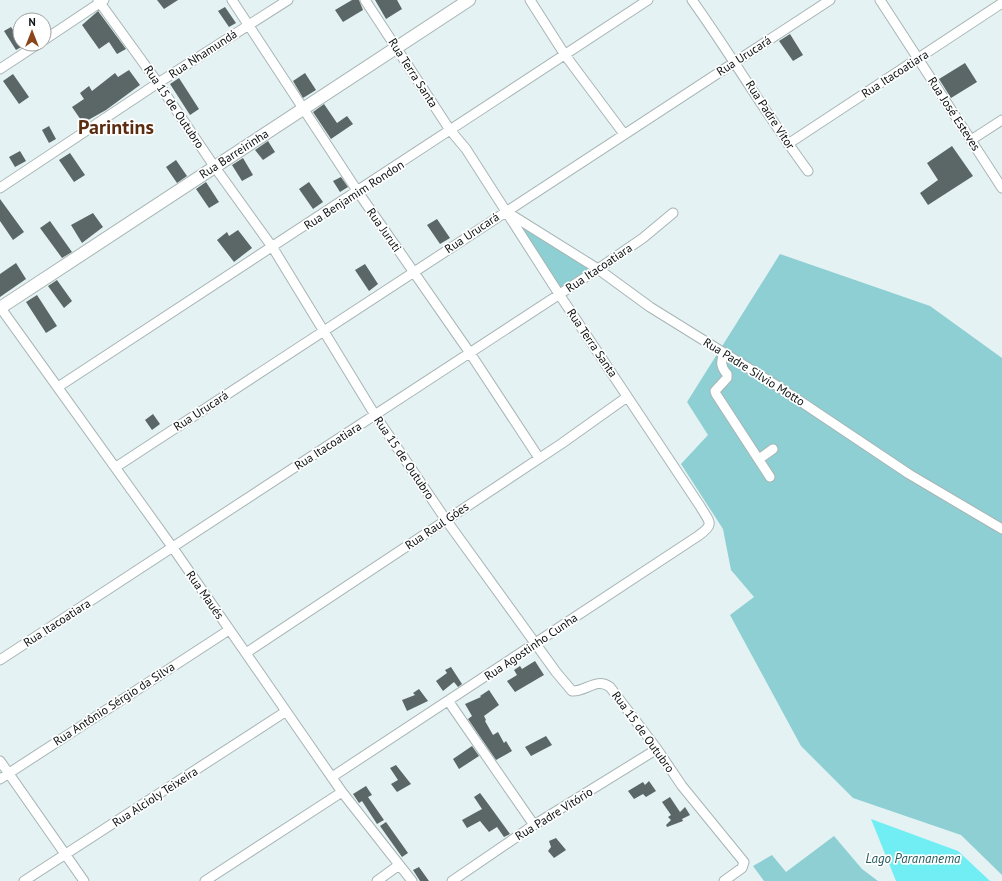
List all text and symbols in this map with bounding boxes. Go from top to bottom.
north arrow [12,12,52,52]
text: N [28,15,36,29]
street label: Rua Nhamundá [166,26,240,81]
street label: Rua Urucará [713,32,774,79]
street label: Rua Terra Santa [385,35,441,110]
street label: Rua Itacoatiara [858,46,931,101]
street label: Rua 15 de Outubro [141,62,208,151]
street label: Rua José Esteves [925,74,984,153]
street label: Rua Padre Vitor [743,78,798,152]
district label: Parintins [78,114,154,140]
street label: Rua Barreirinha [196,126,271,182]
street label: Rua Benjamim Rondon [301,157,407,233]
street label: Rua Juruti [364,205,405,255]
street label: Rua Urucará [442,209,502,256]
street label: Rua Itacoatiara [563,240,635,295]
street label: Rua Terra Santa [564,305,621,380]
street label: Rua Padre Silvio Motto [701,334,808,409]
street label: Rua Urucará [170,387,231,434]
street label: Rua 15 de Outubro [371,413,438,502]
street label: Rua Itacoatiara [291,418,364,473]
street label: Rua Raul Góes [402,499,471,552]
street label: Rua Maués [183,568,228,622]
street label: Rua Itacoatiara [20,595,93,650]
street label: Rua Agostinho Cunha [481,610,580,683]
street label: Rua Antônio Sérgio da Silva [50,659,177,749]
street label: Rua 15 de Outubro [609,688,678,775]
street label: Rua Alcioly Teixeira [109,763,200,830]
street label: Rua Padre Vitório [512,784,595,843]
water label: Lago Parananema [866,850,961,867]

